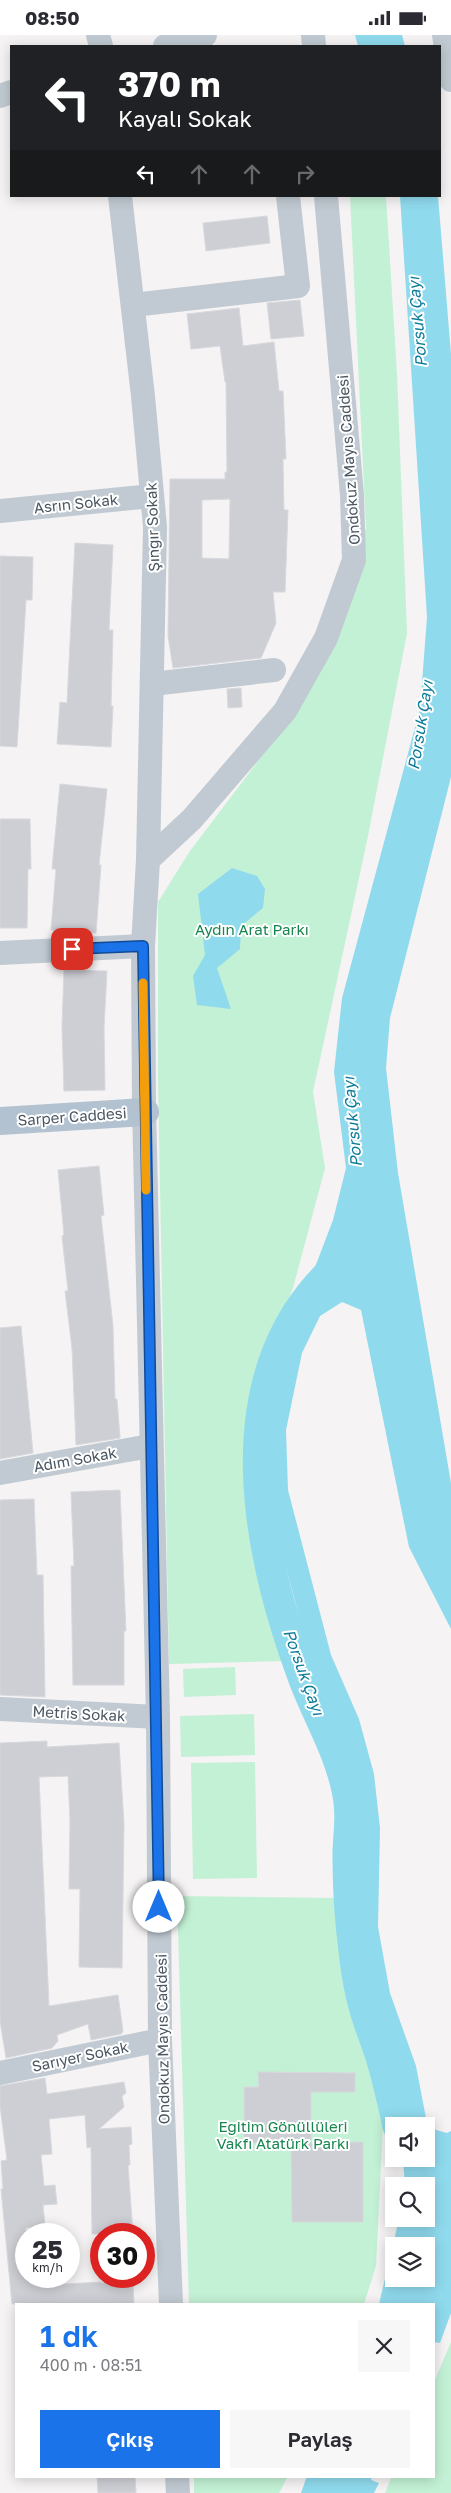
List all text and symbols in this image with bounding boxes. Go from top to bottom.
text: 08:50 [25,6,80,29]
text: 370 m [118,63,221,105]
icon: left [35,65,100,130]
text: Kayalı Sokak [118,105,252,132]
icon: left [132,160,160,188]
icon: ahead [185,160,213,188]
icon: ahead [238,160,266,188]
icon: right [291,160,319,188]
water label: Porsuk Çayı [403,275,431,368]
street label: Ondokuz Mayıs Caddesi [333,374,363,546]
street label: Şıngır Sokak [141,481,163,572]
street label: Asrın Sokak [33,490,120,516]
water label: Porsuk Çayı [403,678,437,771]
park label: Aydın Arat Parkı [195,920,309,938]
pin [51,928,93,970]
icon: arrive [58,935,86,963]
water label: Porsuk Çayı [338,1075,366,1168]
street label: Sarper Caddesi [17,1103,127,1129]
street label: Adım Sokak [32,1443,118,1475]
water label: Porsuk Çayı [279,1626,329,1718]
street label: Metris Sokak [32,1702,126,1724]
position arrow [132,1880,184,1932]
street label: Ondokuz Mayıs Caddesi [152,1954,172,2124]
street label: Sarıyer Sokak [30,2037,130,2075]
park label: Eğitim Gönüllüleri Vakfı Atatürk Parkı [217,2117,349,2152]
map controls [385,2117,435,2287]
button: sound [385,2117,435,2167]
button: search [385,2177,435,2227]
speed limit sign: 30 [90,2223,155,2288]
text: 25 [32,2234,63,2265]
button: layers [385,2237,435,2287]
text: km/h [32,2260,63,2275]
text: 1 dk [40,2318,98,2354]
button: close [358,2320,410,2372]
text: 400 m · 08:51 [40,2355,142,2375]
button: Çıkış [40,2410,220,2468]
button: Paylaş [230,2410,410,2468]

